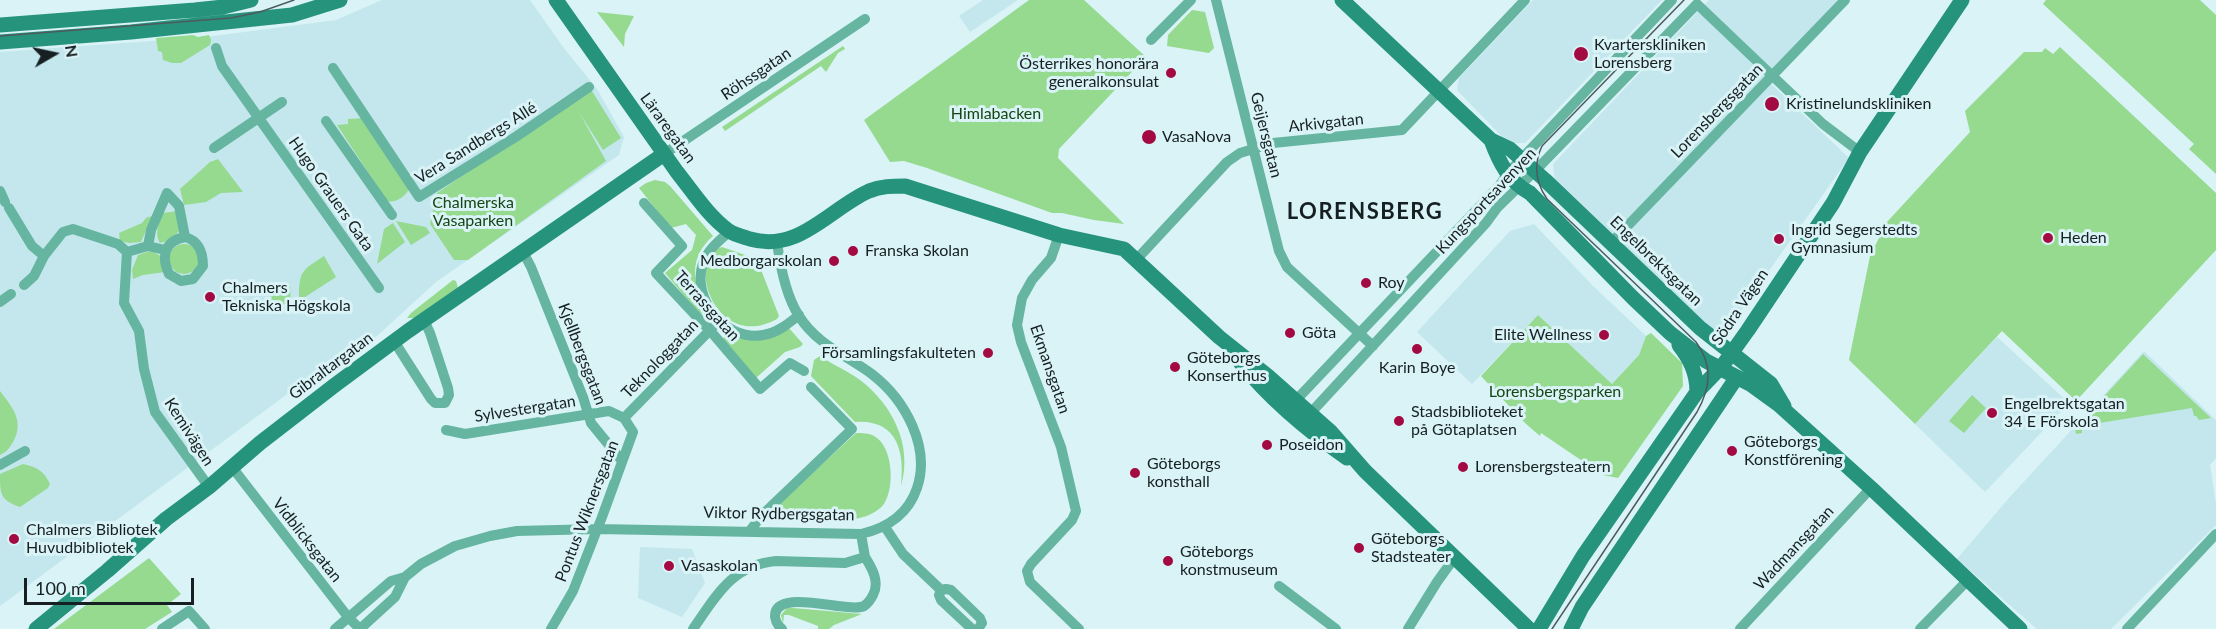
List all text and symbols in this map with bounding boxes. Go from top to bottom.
north arrow [24,24,84,84]
place label: Kvarterskliniken Lorensberg [1594,35,1706,73]
text: N [62,44,83,59]
street label: Röhssgatan [717,44,795,104]
marker: Kvarterskliniken Lorensberg [1572,45,1590,63]
place label: Österrikes honorära generalkonsulat [1019,54,1159,92]
street label: Lorensbergsgatan [1667,60,1767,162]
marker: Österrikes honorära generalkonsulat [1164,66,1178,80]
street label: Läraregatan [636,89,700,167]
street label: Geijersgatan [1246,90,1286,180]
place label: Kristinelundskliniken [1786,94,1931,114]
marker: Kristinelundskliniken [1763,95,1781,113]
street label: Vera Sandbergs Allé [412,98,540,188]
park label: Himlabacken [951,104,1041,124]
street label: Arkivgatan [1287,110,1365,136]
place label: VasaNova [1162,127,1231,147]
marker: VasaNova [1140,128,1158,146]
street label: Hugo Grauers Gata [284,133,378,255]
street label: Kungsportsavenyen [1432,144,1540,258]
park label: Chalmerska Vasaparken [432,193,514,231]
district label: LORENSBERG [1287,199,1443,225]
street label: Engelbrektsgatan [1606,212,1706,310]
place label: Ingrid Segerstedts Gymnasium [1791,220,1918,258]
place label: Heden [2060,228,2107,248]
marker: Heden [2041,231,2055,245]
marker: Ingrid Segerstedts Gymnasium [1772,232,1786,246]
place label: Franska Skolan [865,241,969,261]
marker: Franska Skolan [846,244,860,258]
place label: Medborgarskolan [700,251,822,271]
marker: Medborgarskolan [827,254,841,268]
street label: Södra Vägen [1708,265,1772,349]
street label: Terrassgatan [670,267,744,345]
place label: Roy [1378,273,1405,293]
marker: Roy [1359,276,1373,290]
place label: Chalmers Tekniska Högskola [222,278,351,316]
marker: Chalmers Tekniska Högskola [203,290,217,304]
street label: Kjellbergsgatan [554,300,610,408]
street label: Teknologgatan [618,316,702,402]
street label: Ekmansgatan [1026,322,1074,416]
place label: Göta [1302,323,1336,343]
place label: Elite Wellness [1494,325,1592,345]
marker: Göta [1283,326,1297,340]
street label: Gibraltargatan [285,328,377,404]
marker: Elite Wellness [1597,328,1611,342]
marker: Karin Boye [1410,342,1424,356]
place label: Församlingsfakulteten [821,343,976,363]
marker: Församlingsfakulteten [981,346,995,360]
place label: Göteborgs Konserthus [1187,348,1267,386]
place label: Karin Boye [1379,358,1455,378]
marker: Göteborgs Konserthus [1168,360,1182,374]
park label: Lorensbergsparken [1489,382,1621,402]
street label: Sylvestergatan [473,392,577,426]
street label: Kemivägen [160,394,218,470]
place label: Engelbrektsgatan 34 E Förskola [2004,394,2125,432]
place label: Stadsbiblioteket på Götaplatsen [1411,402,1523,440]
marker: Engelbrektsgatan 34 E Förskola [1985,406,1999,420]
marker: Stadsbiblioteket på Götaplatsen [1392,414,1406,428]
place label: Göteborgs Konstförening [1744,432,1843,470]
place label: Poseidon [1279,435,1343,455]
street label: Pontus Wiknersgatan [551,438,623,584]
marker: Poseidon [1260,438,1274,452]
marker: Göteborgs Konstförening [1725,444,1739,458]
place label: Göteborgs konsthall [1147,454,1221,492]
place label: Lorensbergsteatern [1475,457,1611,477]
marker: Lorensbergsteatern [1456,460,1470,474]
marker: Göteborgs konsthall [1128,466,1142,480]
street label: Vidblicksgatan [268,494,346,586]
street label: Wadmansgatan [1750,502,1838,594]
street label: Viktor Rydbergsgatan [703,503,855,525]
place label: Chalmers Bibliotek Huvudbibliotek [26,520,158,558]
place label: Göteborgs Stadsteater [1371,529,1451,567]
marker: Chalmers Bibliotek Huvudbibliotek [7,532,21,546]
marker: Göteborgs Stadsteater [1352,541,1366,555]
place label: Göteborgs konstmuseum [1180,542,1278,580]
marker: Göteborgs konstmuseum [1161,554,1175,568]
place label: Vasaskolan [681,556,758,576]
marker: Vasaskolan [662,559,676,573]
scale bar [27,566,196,604]
text: 100 m [35,577,86,599]

